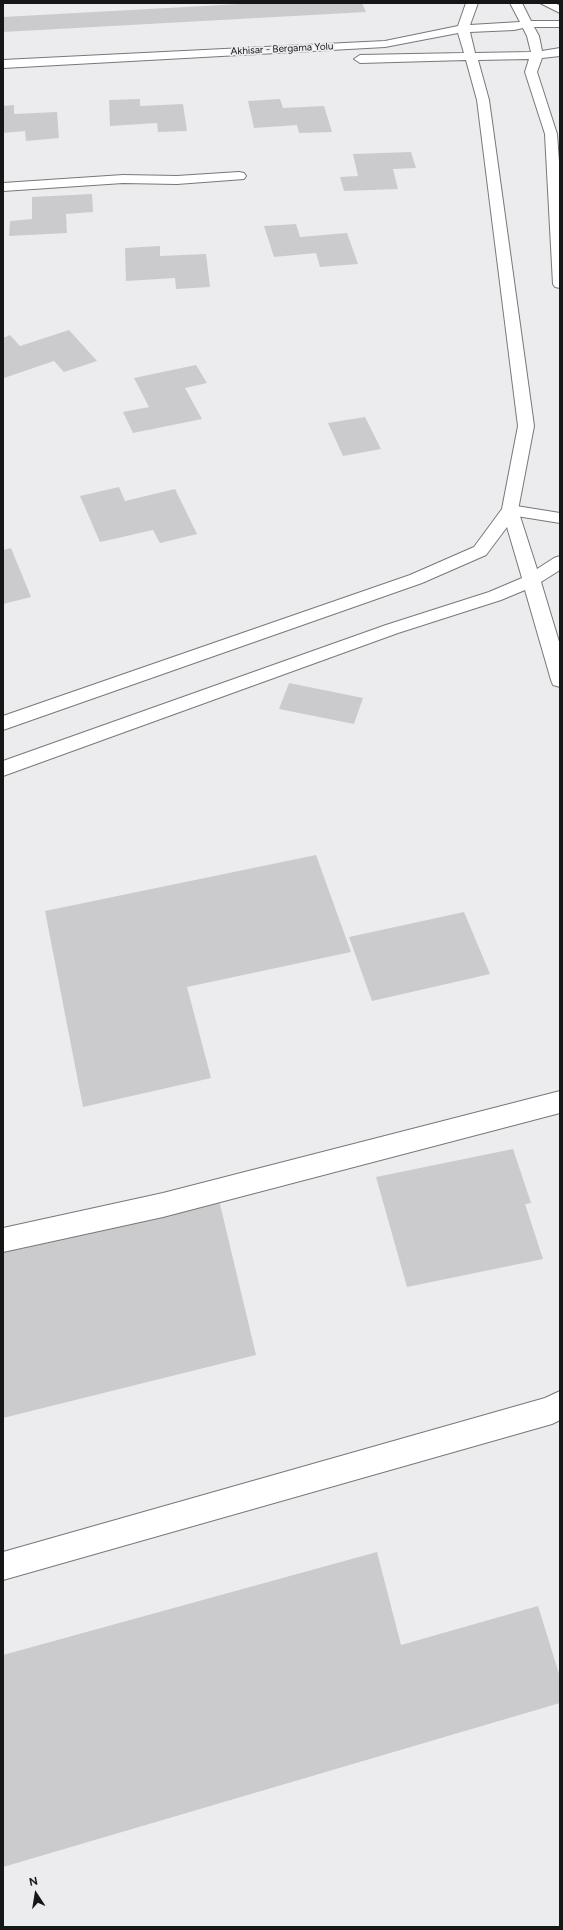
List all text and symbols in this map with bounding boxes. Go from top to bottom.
street label: Akhisar - Bergama Yolu [230,40,334,58]
north arrow [16,1874,56,1914]
text: N [28,1875,39,1889]

